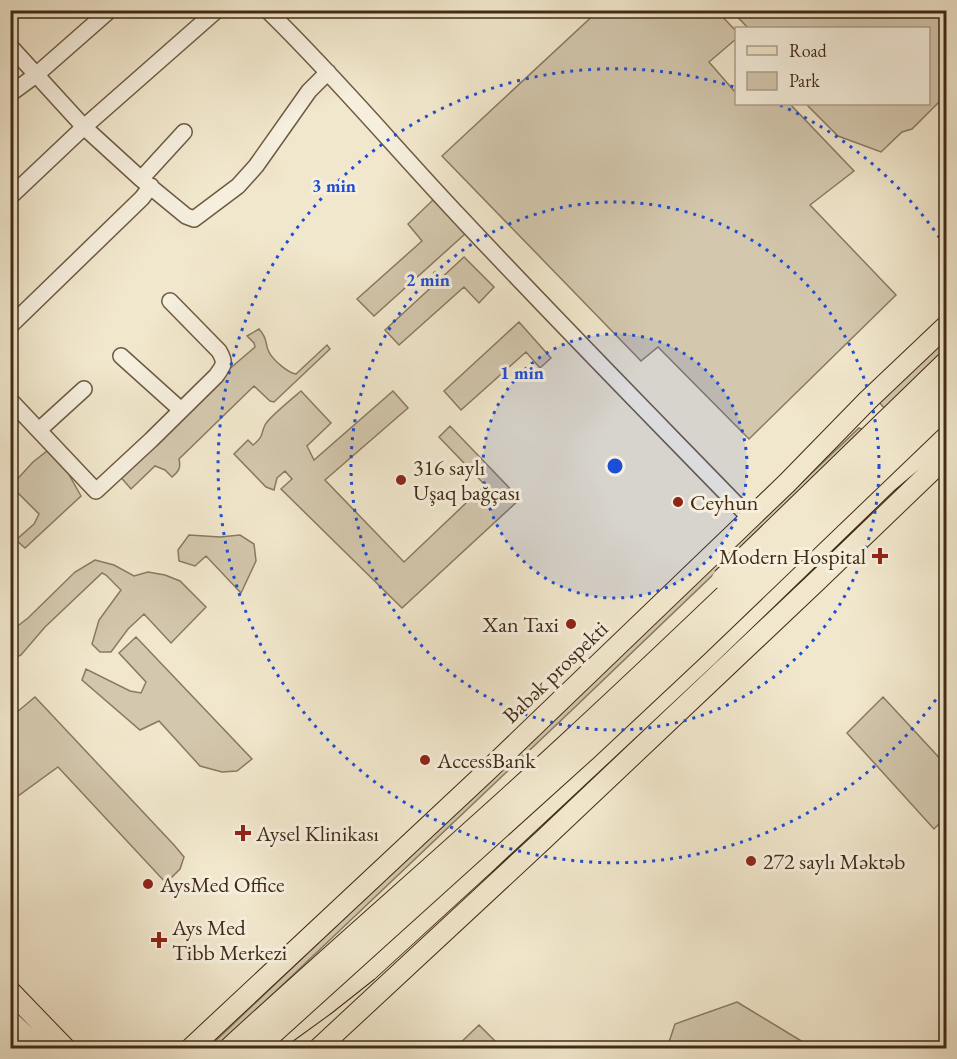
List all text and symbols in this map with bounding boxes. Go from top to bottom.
legend [735,27,930,105]
text: Road [789,39,828,62]
text: Park [789,69,820,92]
text: 3 min [312,174,356,197]
text: 2 min [406,268,450,291]
text: 1 min [500,361,544,384]
place label: 316 saylı Uşaq bağçası [413,453,520,507]
centre of rings [605,456,625,476]
marker: 316 saylı Uşaq bağçası [394,473,408,487]
place label: Ceyhun [690,488,759,517]
marker: Ceyhun [671,495,685,509]
place label: Modern Hospital [719,542,866,571]
marker: Modern Hospital [871,547,889,565]
place label: Xan Taxi [482,610,559,639]
street label: Babək prospekti [496,614,614,730]
marker: Xan Taxi [564,617,578,631]
place label: AccessBank [436,746,536,775]
marker: AccessBank [418,753,432,767]
place label: Aysel Klinikası [255,819,379,848]
marker: Aysel Klinikası [234,824,252,842]
place label: 272 saylı Məktəb [763,847,905,876]
marker: 272 saylı Məktəb [744,854,758,868]
place label: AysMed Office [159,870,285,899]
marker: AysMed Office [141,877,155,891]
place label: Ays Med Tibb Merkezi [171,913,287,967]
marker: Ays Med Tibb Merkezi [150,931,168,949]

